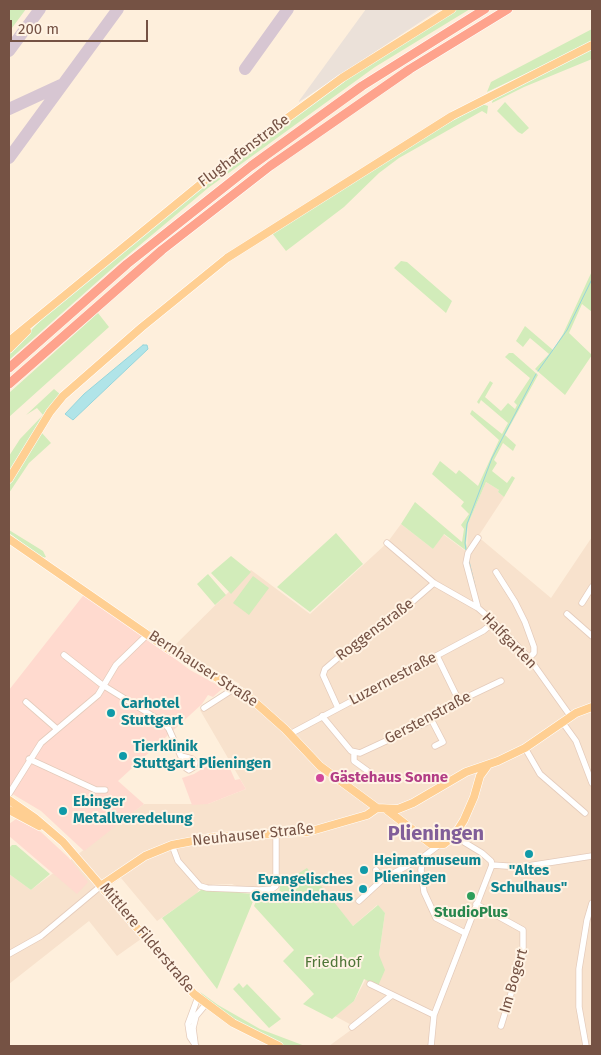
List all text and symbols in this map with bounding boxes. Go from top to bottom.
scale bar [12,10,150,42]
text: 200 m [18,20,59,38]
street label: Flughafenstraße [195,111,293,191]
street label: Roggenstraße [333,595,417,665]
street label: Halfgarten [478,609,540,673]
street label: Bernhauser Straße [145,627,261,711]
street label: Luzernestraße [346,648,440,710]
street label: Gerstenstraße [382,688,474,748]
place label: Carhotel Stuttgart [121,695,183,730]
marker: Carhotel Stuttgart [105,707,117,719]
place label: Tierklinik Stuttgart Plieningen [133,738,271,773]
marker: Tierklinik Stuttgart Plieningen [117,750,129,762]
place label: Gästehaus Sonne [330,769,448,787]
marker: Gästehaus Sonne [314,772,326,784]
place label: Ebinger Metallveredelung [73,793,192,828]
marker: Ebinger Metallveredelung [57,805,69,817]
street label: Neuhauser Straße [191,820,315,850]
district label: Plieningen [388,822,484,846]
marker: "Altes Schulhaus" [523,848,535,860]
place label: Heimatmuseum Plieningen [374,852,481,887]
place label: "Altes Schulhaus" [491,862,567,897]
marker: Heimatmuseum Plieningen [358,864,370,876]
place label: Evangelisches Gemeindehaus [251,871,353,906]
street label: Mittlere Filderstraße [96,880,198,996]
marker: Evangelisches Gemeindehaus [357,883,369,895]
marker: StudioPlus [465,890,477,902]
place label: StudioPlus [434,904,508,922]
street label: Im Bogert [496,947,532,1015]
park label: Friedhof [305,954,361,972]

